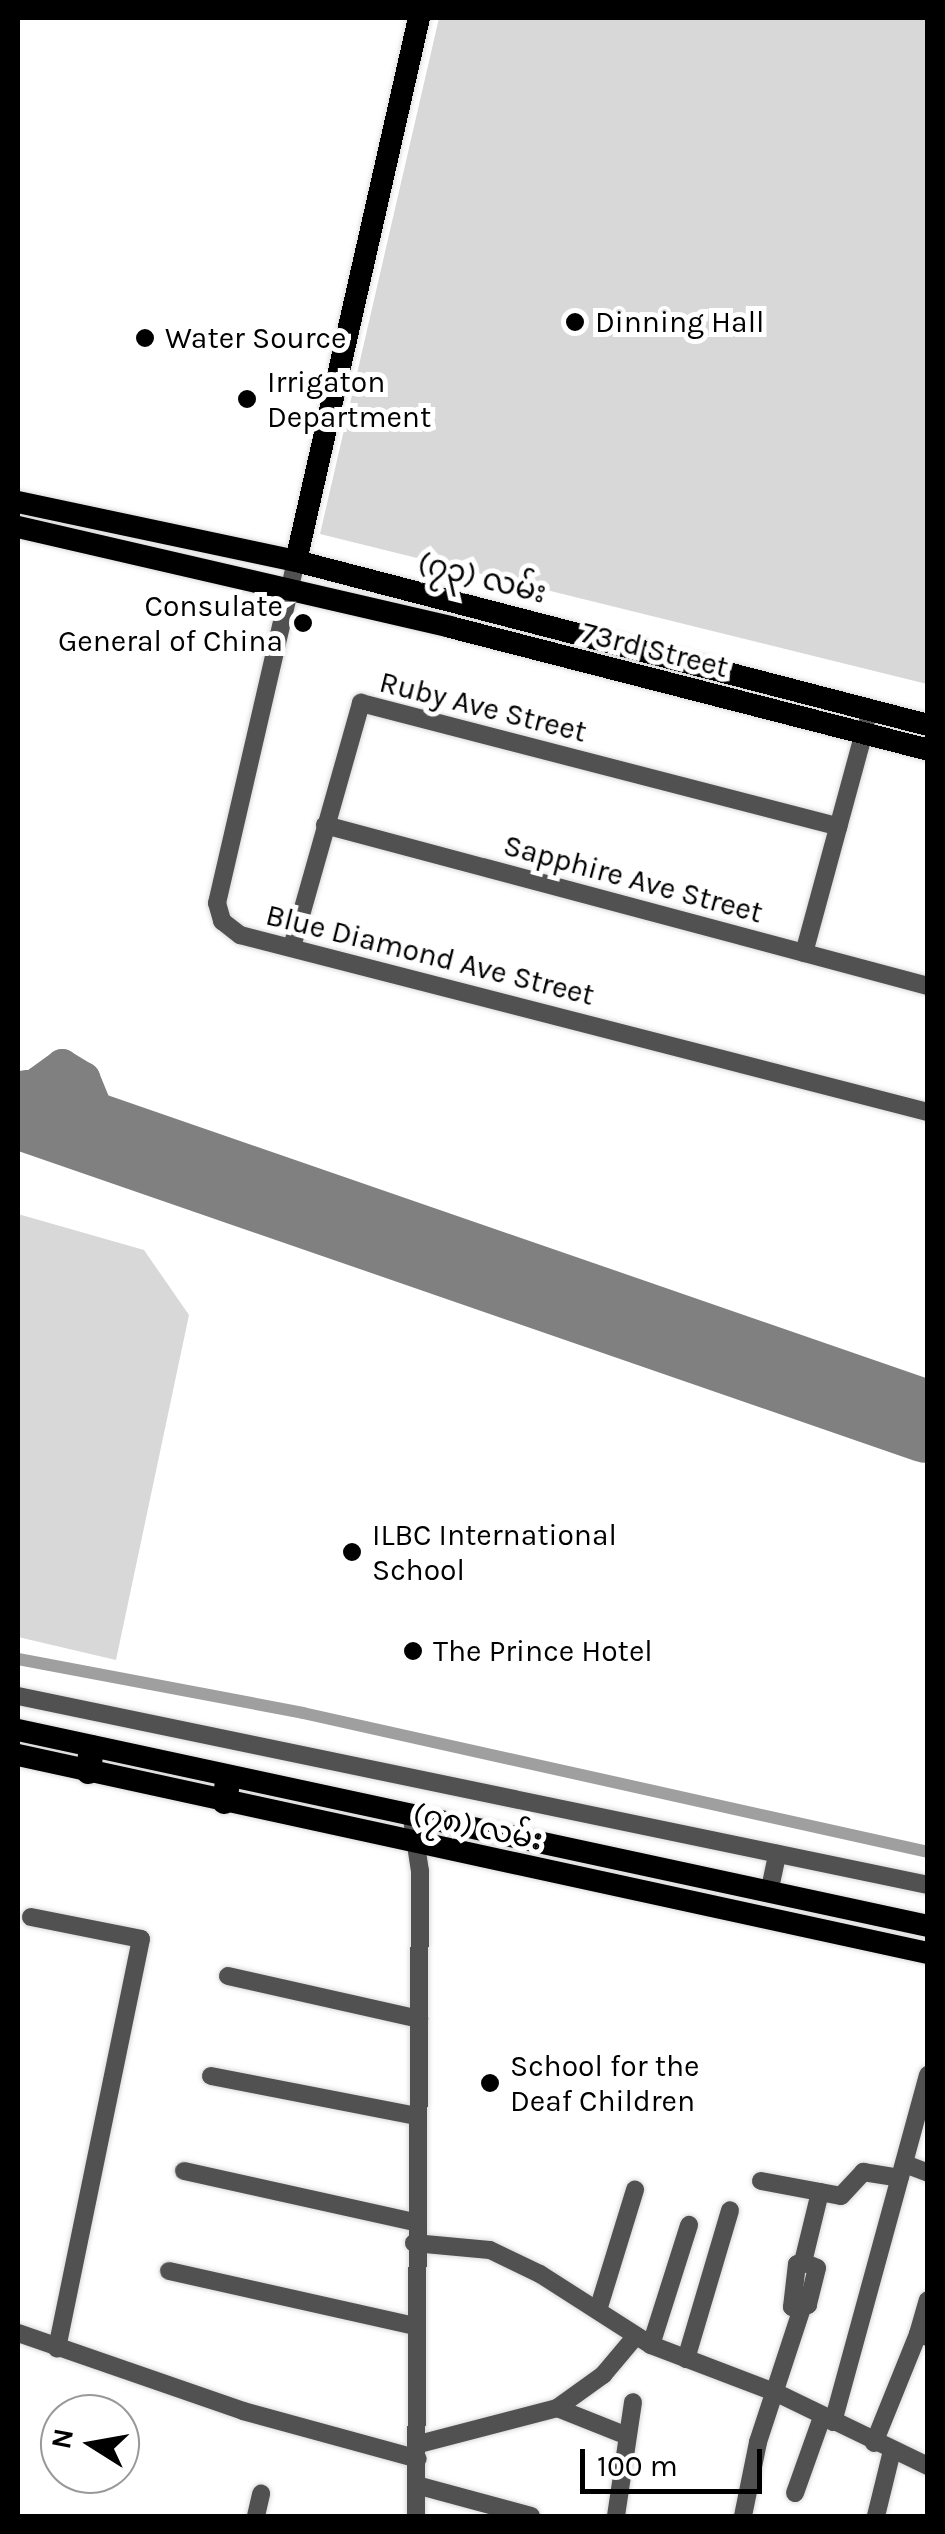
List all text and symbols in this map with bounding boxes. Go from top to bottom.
place label: Dinning Hall [595,304,764,340]
marker: Dinning Hall [564,311,586,333]
place label: Water Source [165,320,346,356]
marker: Water Source [134,327,156,349]
place label: Irrigaton Department [267,364,431,434]
marker: Irrigaton Department [236,388,258,410]
street label: (၇၃) လမ်း [414,545,550,611]
place label: Consulate General of China [58,588,283,658]
marker: Consulate General of China [292,612,314,634]
street label: 73rd Street [578,614,732,686]
street label: Ruby Ave Street [376,664,590,750]
street label: Sapphire Ave Street [500,827,766,931]
street label: Blue Diamond Ave Street [262,897,598,1013]
place label: ILBC International School [372,1517,617,1588]
marker: ILBC International School [341,1541,363,1563]
place label: The Prince Hotel [433,1633,653,1669]
marker: The Prince Hotel [402,1640,424,1662]
street label: (၇၈) လမ်း [410,1796,546,1858]
place label: School for the Deaf Children [510,2048,699,2118]
marker: School for the Deaf Children [479,2072,501,2094]
north arrow [40,2394,140,2494]
text: N [44,2426,80,2452]
scale bar [585,2429,768,2491]
text: 100 m [597,2448,678,2484]

